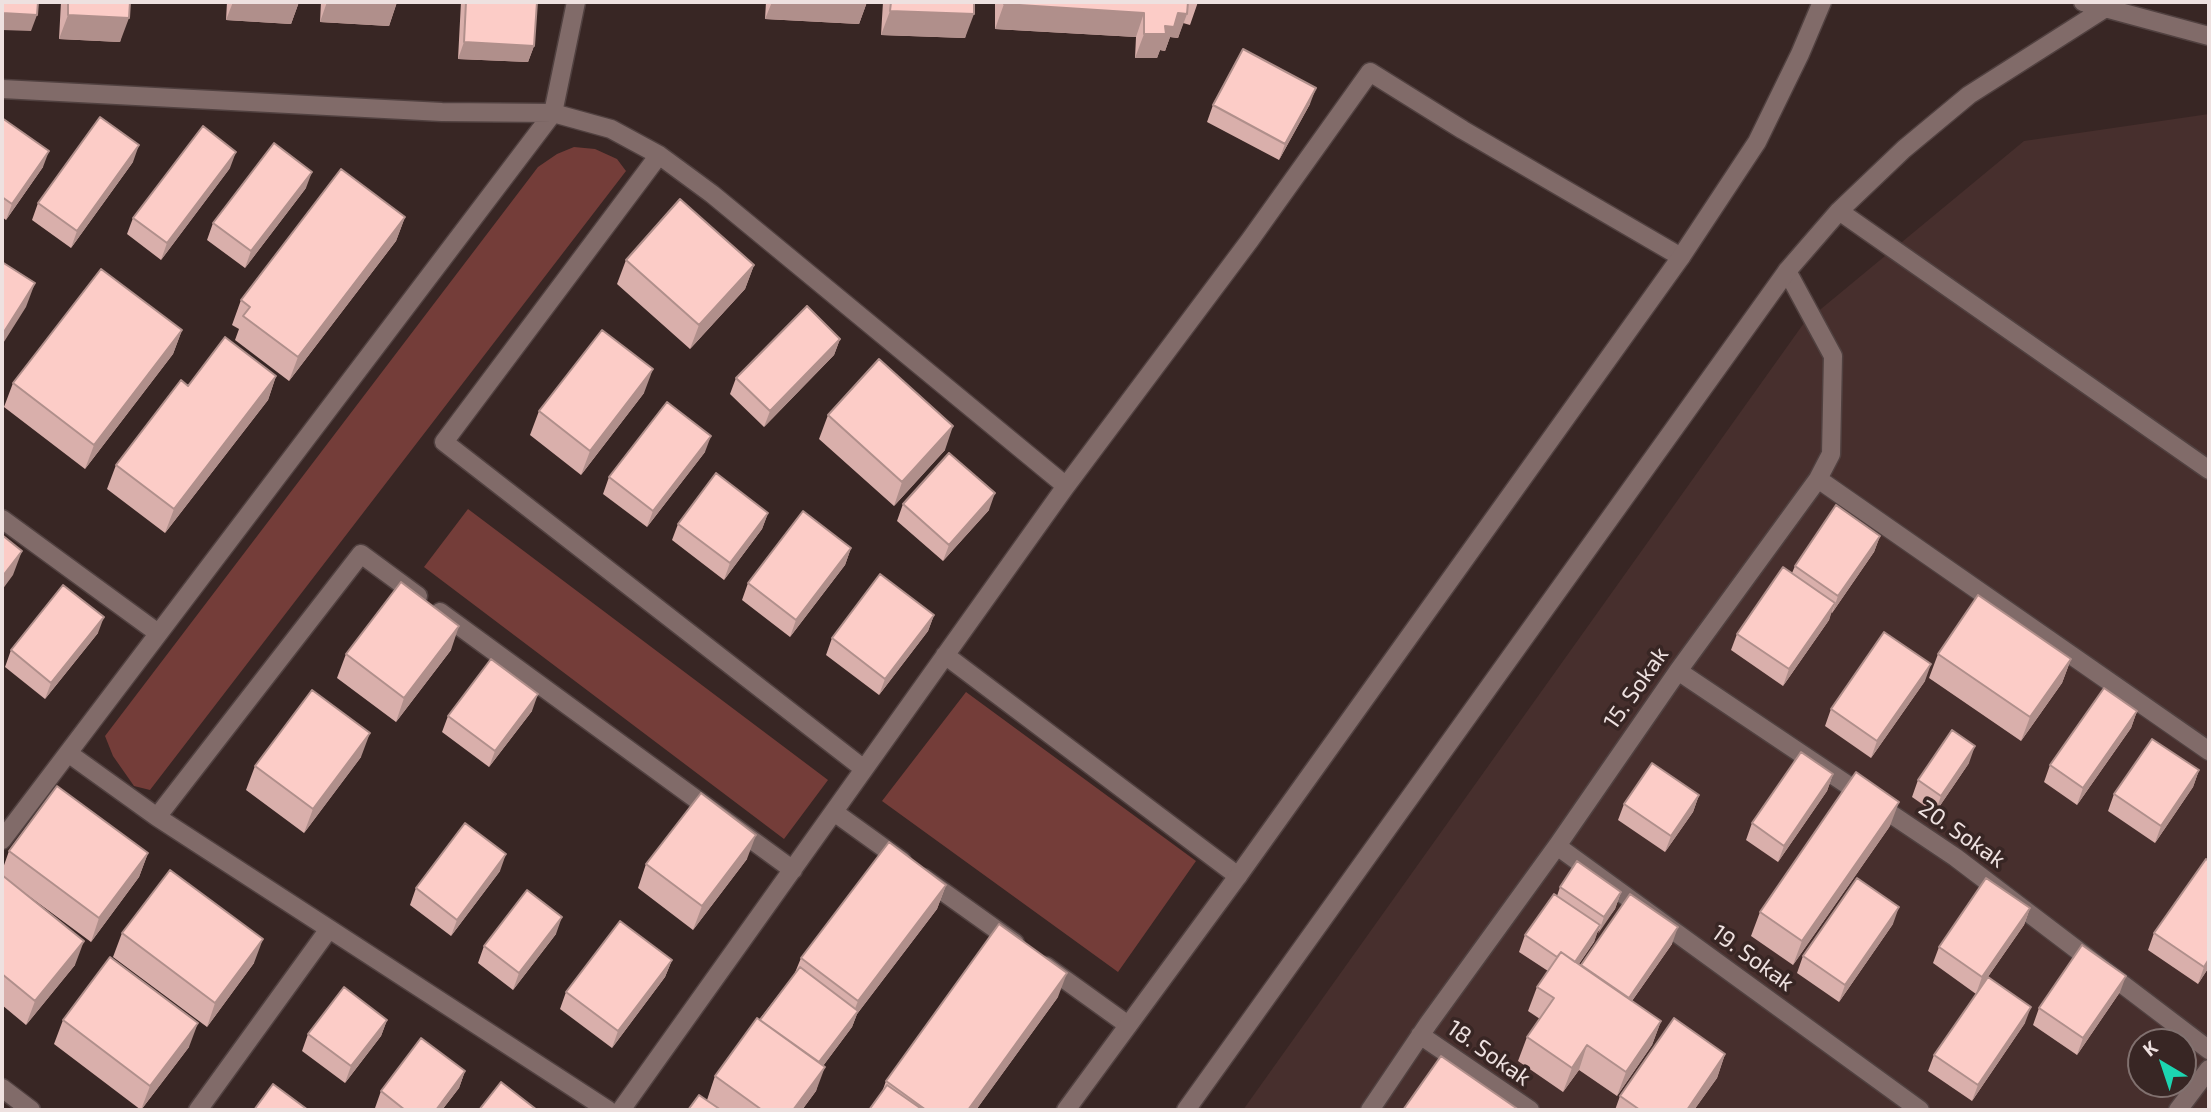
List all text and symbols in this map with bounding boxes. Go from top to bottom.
street label: 15. Sokak [1598,642,1674,734]
street label: 20. Sokak [1913,794,2011,874]
street label: 19. Sokak [1707,919,1799,997]
street label: 18. Sokak [1442,1014,1536,1092]
north arrow [2127,1028,2197,1098]
text: K [2138,1035,2162,1061]

